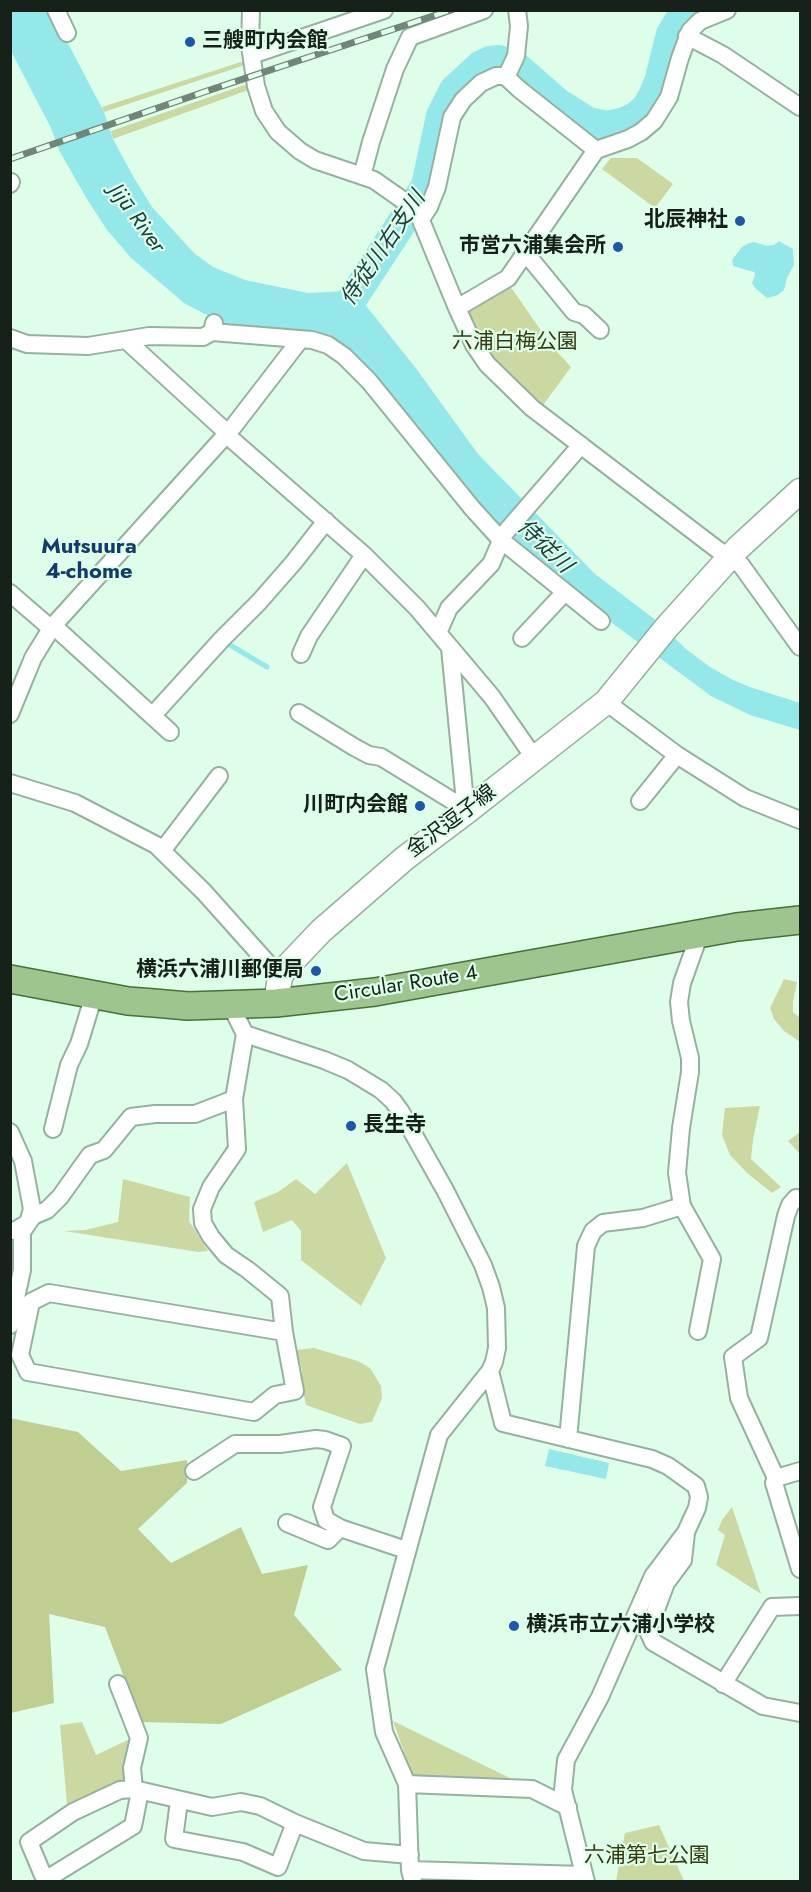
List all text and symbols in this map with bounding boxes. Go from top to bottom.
place label: 三艘町内会館 [202,29,328,55]
marker: 三艘町内会館 [183,35,197,49]
water label: Jijū River [102,179,170,259]
water label: 侍従川右支川 [336,187,432,311]
place label: 北辰神社 [644,208,728,234]
marker: 北辰神社 [733,214,747,228]
place label: 市営六浦集会所 [459,234,606,260]
marker: 市営六浦集会所 [611,240,625,254]
park label: 六浦白梅公園 [452,330,578,356]
water label: 侍従川 [511,515,577,579]
district label: Mutsuura 4-chome [41,535,137,586]
street label: 金沢逗子線 [402,780,502,864]
place label: 川町内会館 [303,793,408,819]
marker: 川町内会館 [413,799,427,813]
place label: 横浜六浦川郵便局 [136,958,304,984]
street label: Circular Route 4 [332,961,480,1009]
marker: 横浜六浦川郵便局 [309,964,323,978]
place label: 長生寺 [363,1113,426,1139]
marker: 長生寺 [344,1119,358,1133]
place label: 横浜市立六浦小学校 [526,1613,715,1639]
marker: 横浜市立六浦小学校 [507,1619,521,1633]
park label: 六浦第七公園 [584,1844,710,1870]

